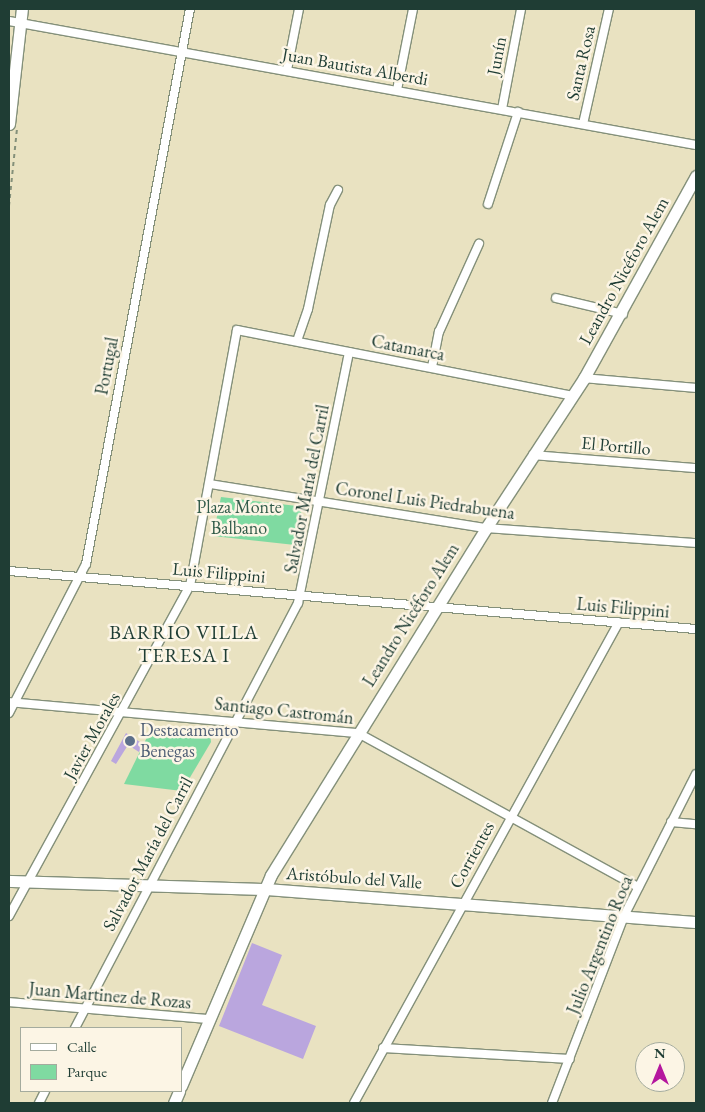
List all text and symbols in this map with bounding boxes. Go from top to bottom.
street label: Santa Rosa [562,23,600,103]
street label: Junín [483,35,511,77]
street label: Juan Bautista Alberdi [280,44,430,90]
street label: Leandro Nicéforo Alem [575,194,673,348]
street label: Catamarca [370,330,446,366]
street label: Portugal [91,335,123,397]
street label: Salvador María del Carril [280,403,334,575]
street label: El Portillo [580,432,652,460]
street label: Coronel Luis Piedrabuena [334,478,516,524]
park label: Plaza Monte Balbano [196,497,282,540]
street label: Leandro Nicéforo Alem [358,539,464,691]
street label: Luis Filippini [172,558,266,588]
street label: Luis Filippini [576,593,670,623]
district label: BARRIO VILLA TERESA I [108,620,260,667]
street label: Javier Morales [59,688,125,784]
street label: Santiago Castromán [213,693,355,729]
place label: Destacamento Benegas [140,720,239,762]
marker: Destacamento Benegas [124,735,136,747]
street label: Salvador María del Carril [98,773,198,935]
street label: Corrientes [445,818,499,892]
street label: Aristóbulo del Valle [285,862,423,894]
street label: Julio Argentino Roca [562,872,638,1018]
street label: Juan Martinez de Rozas [28,978,192,1014]
legend [20,1027,182,1092]
text: Calle [67,1037,97,1056]
north arrow [635,1042,685,1092]
text: N [654,1044,666,1062]
text: Parque [67,1062,107,1081]

